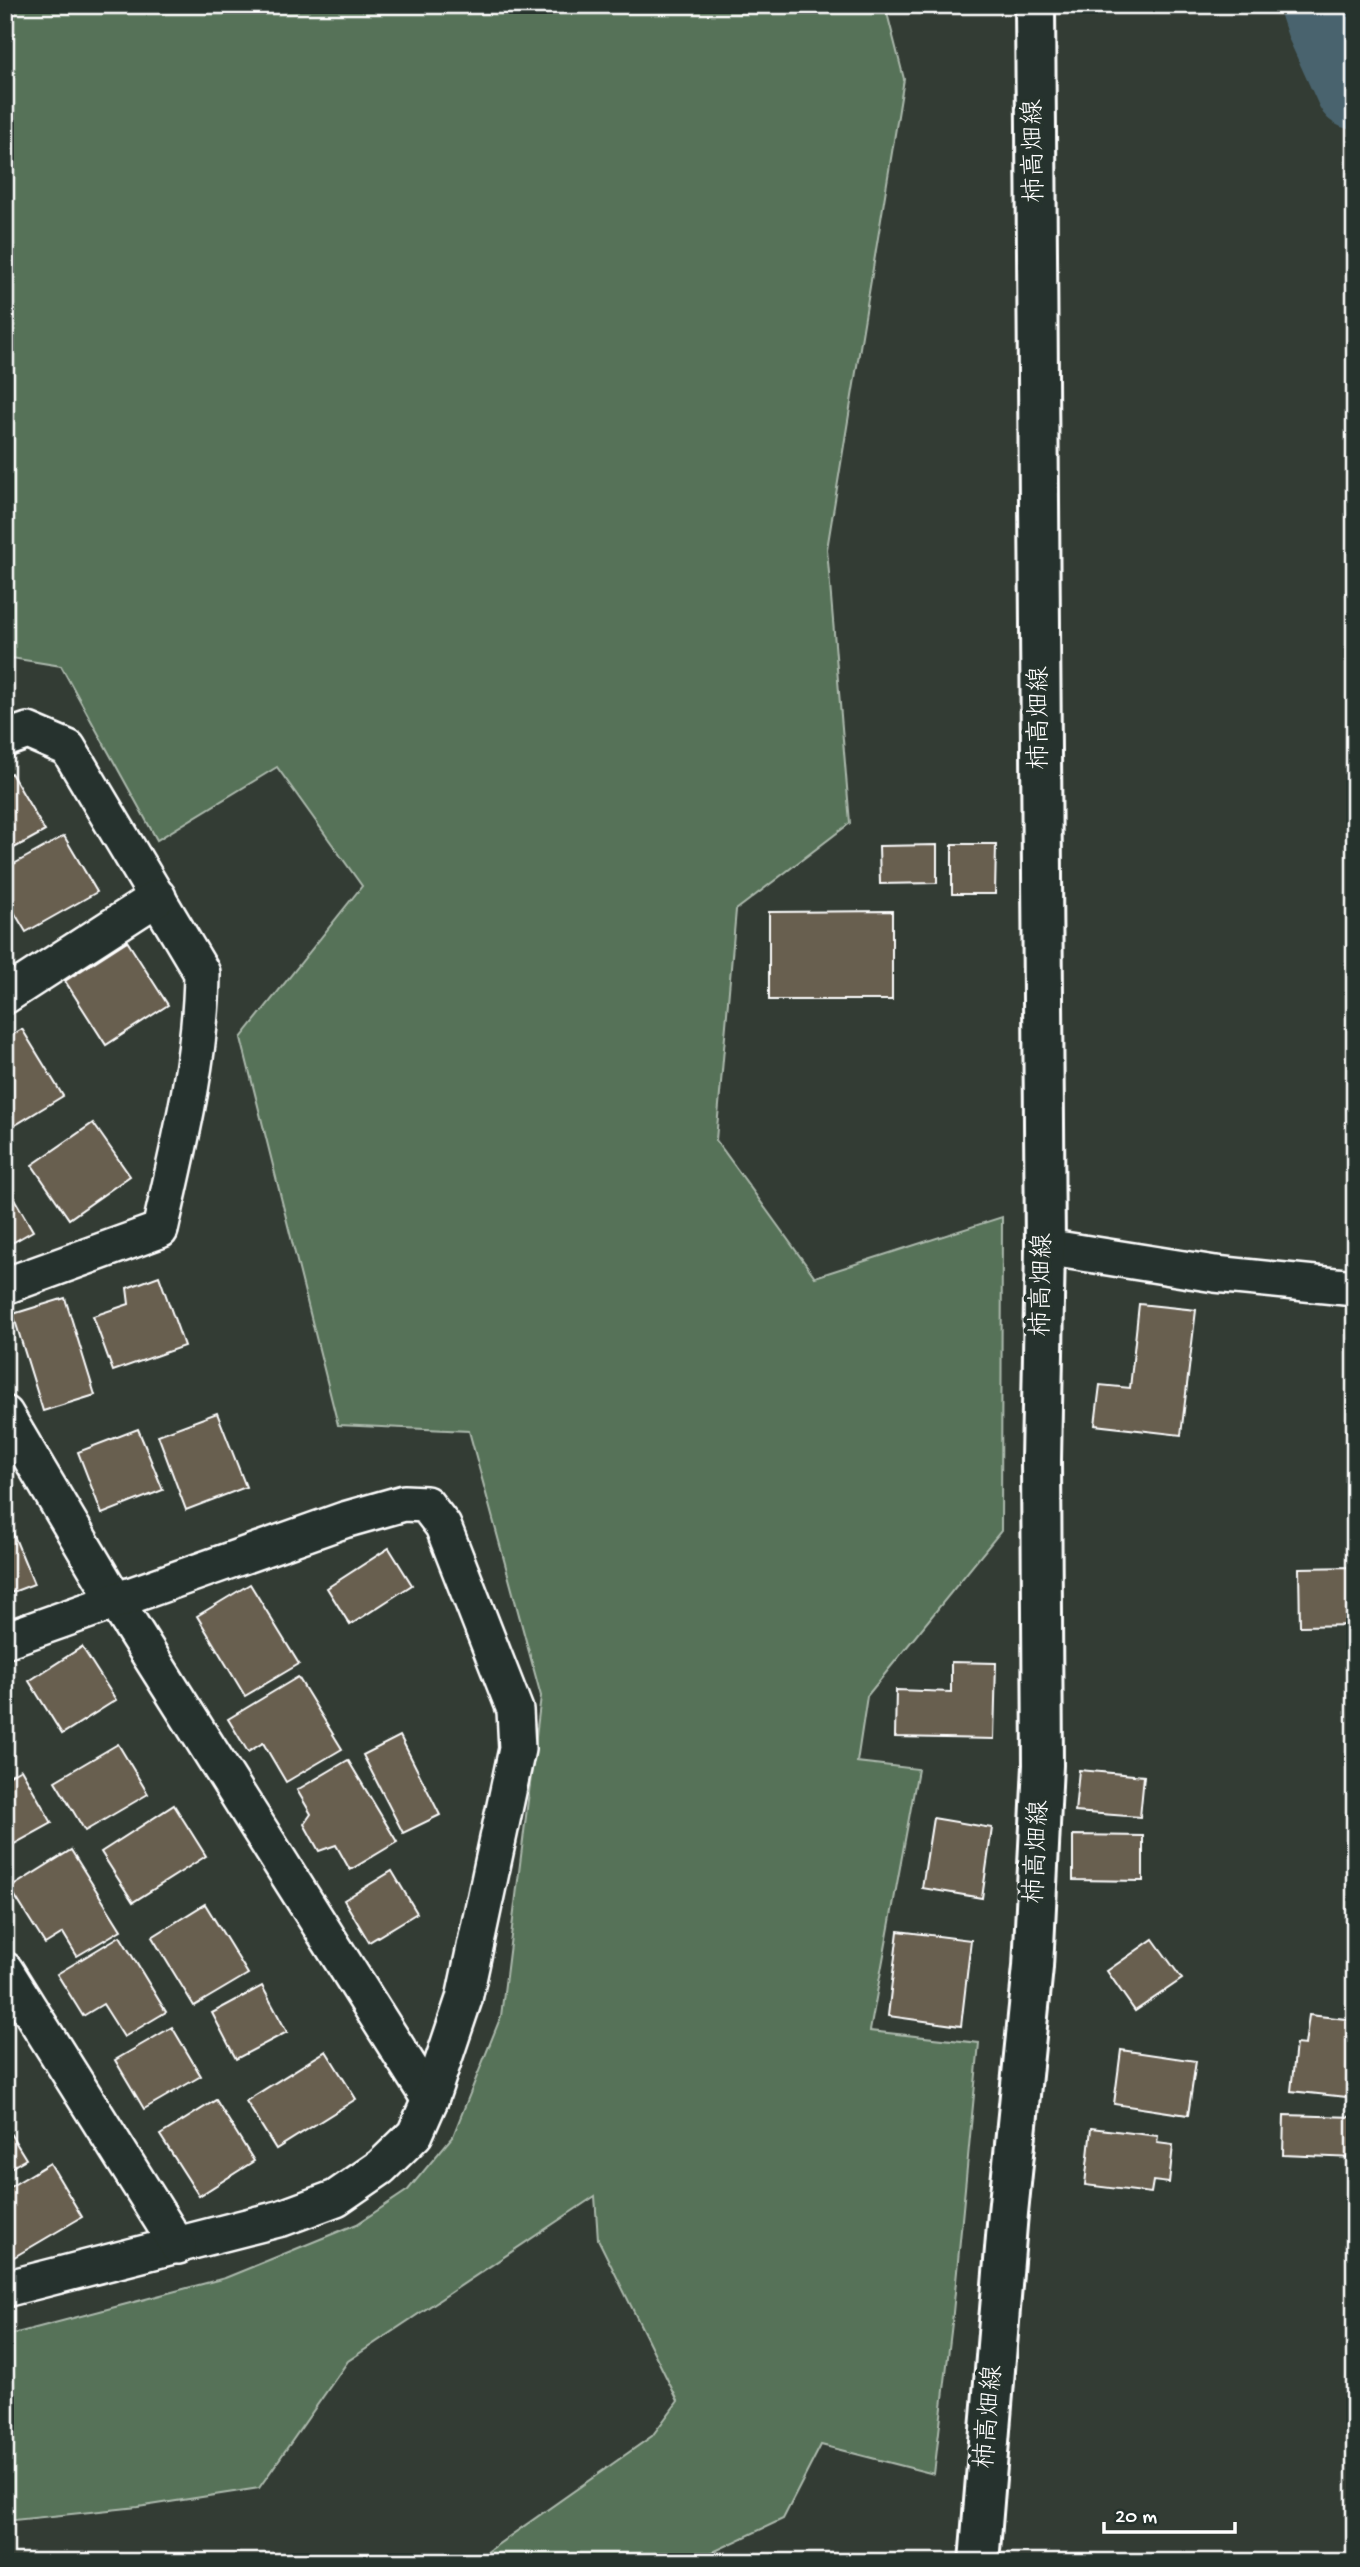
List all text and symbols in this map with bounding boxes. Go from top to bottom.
street label: 柿高畑線 [1018,99,1052,203]
street label: 柿高畑線 [1024,666,1057,770]
street label: 柿高畑線 [1026,1233,1060,1337]
street label: 柿高畑線 [1019,1799,1057,1905]
street label: 柿高畑線 [969,2364,1011,2470]
scale bar [1104,2490,1236,2534]
text: 20 m [1115,2506,1157,2531]

